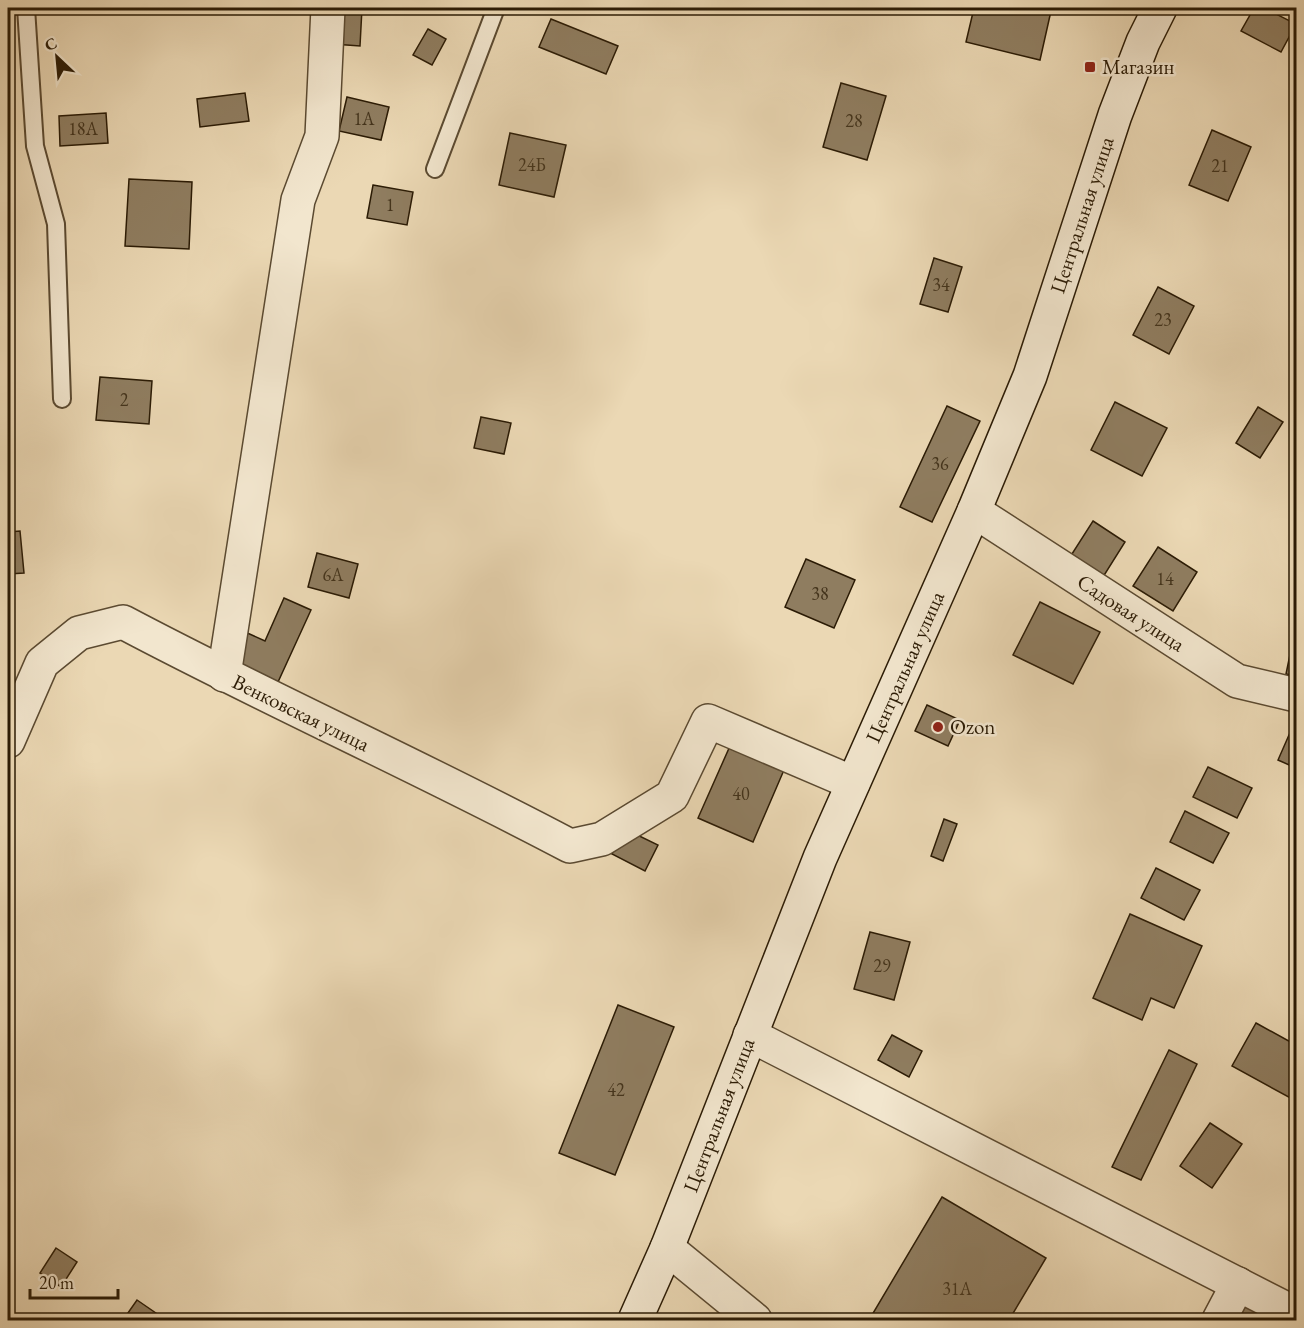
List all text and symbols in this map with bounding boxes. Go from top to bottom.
north arrow [27,27,87,87]
text: С [41,32,60,56]
place label: Магазин [1102,53,1175,80]
marker: Магазин [1083,60,1097,74]
house number: 1А [353,107,375,130]
house number: 28 [845,109,863,132]
house number: 18А [68,117,98,140]
street label: Центральная улица [1043,133,1120,297]
house number: 24Б [518,153,546,176]
house number: 21 [1211,154,1229,177]
house number: 1 [386,193,394,216]
house number: 34 [932,273,950,296]
house number: 23 [1154,308,1172,331]
house number: 2 [120,388,129,411]
house number: 36 [931,452,949,475]
house number: 6А [322,563,344,586]
house number: 14 [1156,567,1174,590]
street label: Садовая улица [1072,568,1191,658]
house number: 38 [811,582,829,605]
street label: Центральная улица [859,586,950,747]
street label: Венковская улица [228,668,375,758]
place label: Ozon [950,713,995,740]
marker: Ozon [931,720,945,734]
house number: 40 [732,782,750,805]
house number: 29 [873,954,891,977]
street label: Центральная улица [677,1033,761,1196]
house number: 42 [607,1078,625,1101]
scale bar [30,1262,118,1300]
text: 20 m [39,1271,74,1294]
house number: 31А [942,1277,972,1300]

